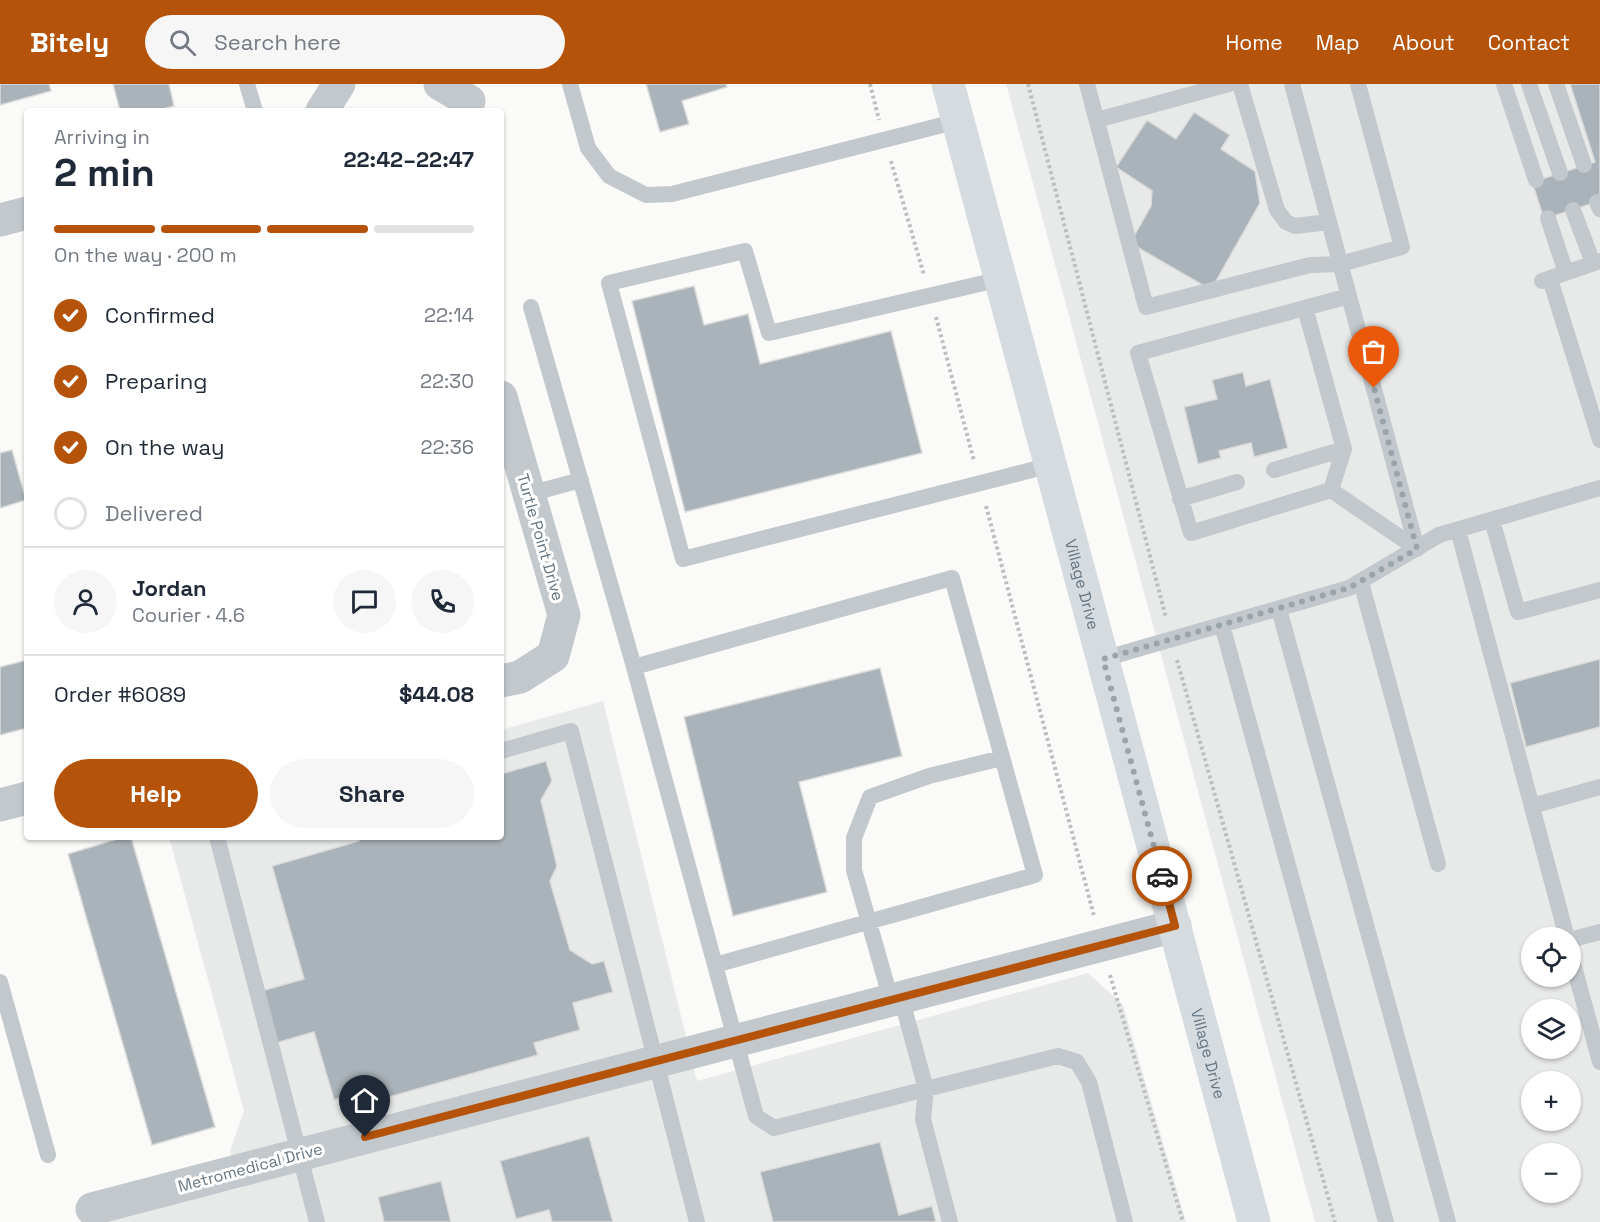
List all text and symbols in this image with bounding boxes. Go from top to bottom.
search box [145,15,565,69]
text: Bitely [30,24,109,60]
icon: search [166,26,199,59]
text: Search here [214,28,341,56]
text: Home [1225,29,1283,56]
text: Map [1316,29,1360,56]
text: About [1393,29,1455,56]
text: Contact [1488,29,1570,56]
text: Arriving in [54,124,150,150]
text: 22:42–22:47 [343,145,474,173]
text: 2 min [54,148,155,197]
text: On the way · 200 m [54,242,237,268]
icon: check [54,299,87,332]
text: Confirmed [105,301,215,329]
text: 22:14 [424,302,474,328]
pin [1348,326,1399,388]
icon: bag [1357,335,1390,368]
icon: check [54,365,87,398]
text: Preparing [105,367,207,395]
text: 22:30 [420,368,474,394]
icon: check [54,431,87,464]
text: On the way [105,433,224,461]
text: 22:36 [421,434,474,460]
street label: Turtle Point Drive [512,471,569,603]
text: Delivered [105,499,203,527]
street label: Village Drive [1060,537,1104,632]
button: person [54,570,117,633]
button: chat [333,570,396,633]
button: phone [411,570,474,633]
text: Jordan [132,574,207,602]
text: Courier · 4.6 [132,602,245,628]
text: Order #6089 [54,680,186,708]
text: $44.08 [399,680,474,708]
button: Help [54,759,258,828]
button: Share [270,759,474,828]
courier [1132,846,1192,906]
icon: car [1146,860,1179,893]
map controls [1521,927,1581,1203]
button: locate [1521,927,1581,987]
button: layers [1521,999,1581,1059]
street label: Village Drive [1186,1006,1230,1101]
button: + [1521,1071,1581,1131]
pin [339,1075,390,1137]
icon: home [348,1084,381,1117]
street label: Metromedical Drive [176,1138,325,1197]
button: − [1521,1143,1581,1203]

